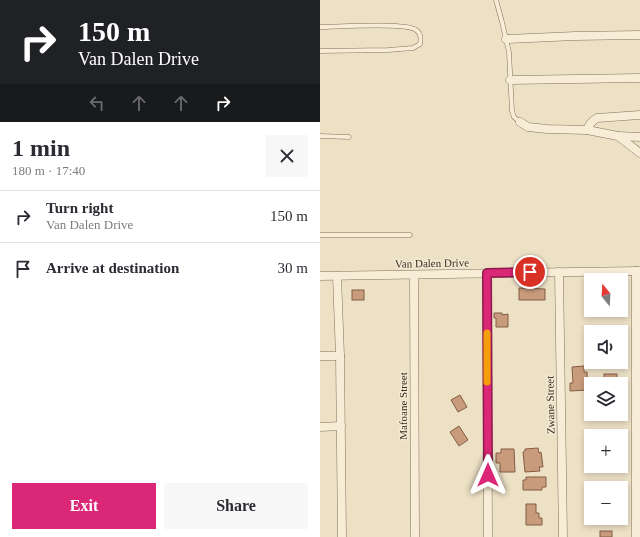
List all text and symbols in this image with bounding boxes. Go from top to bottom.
icon: right [12,16,64,68]
text: 150 m [78,16,150,47]
text: Van Dalen Drive [78,49,199,69]
icon: left [86,92,108,114]
icon: ahead [128,92,150,114]
icon: ahead [170,92,192,114]
icon: right [212,92,234,114]
text: 1 min [12,135,70,161]
button: close [266,135,308,177]
text: 180 m · 17:40 [12,163,85,178]
text: Turn right [46,200,113,216]
icon: right [12,206,34,228]
text: 150 m [270,208,308,224]
text: Van Dalen Drive [46,217,133,232]
pin [513,255,547,289]
street label: Van Dalen Drive [395,256,469,270]
icon: arrive [12,258,34,280]
text: Arrive at destination [46,260,179,276]
text: 30 m [278,260,308,276]
icon: arrive [519,261,541,283]
north arrow [584,273,628,317]
map controls [584,273,628,525]
button: sound [584,325,628,369]
street label: Mafoane Street [397,372,409,440]
street label: Zwane Street [543,376,557,434]
button: layers [584,377,628,421]
button: + [584,429,628,473]
position arrow [467,454,509,496]
button: − [584,481,628,525]
button: Exit [12,483,156,529]
button: Share [164,483,308,529]

